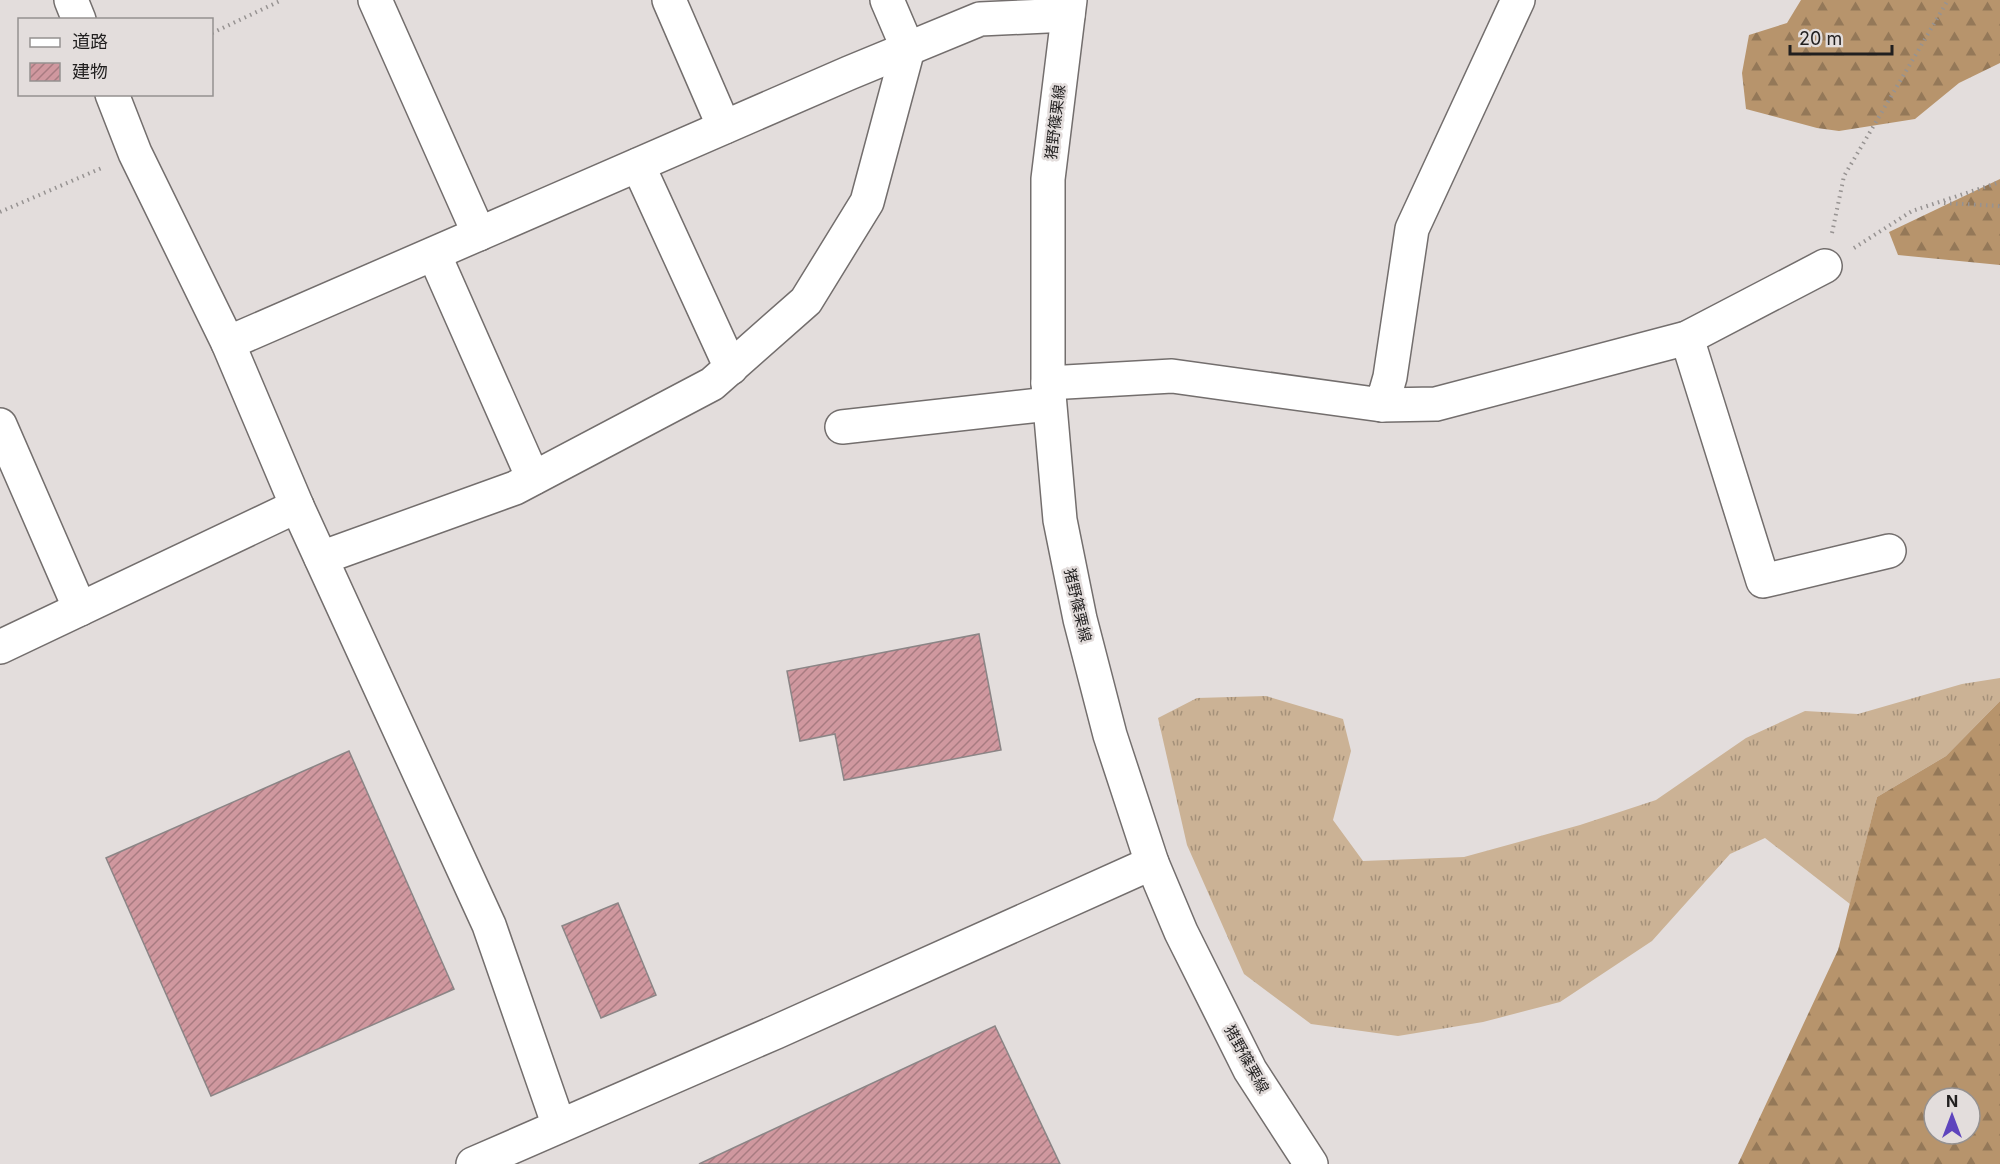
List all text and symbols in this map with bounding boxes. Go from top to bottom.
legend [18,18,213,96]
scale bar [1790,18,1892,56]
text: 20 m [1799,28,1842,49]
text: 道路 [72,31,108,52]
text: 建物 [72,61,108,82]
street label: 猪野篠栗線 [1041,84,1069,160]
street label: 猪野篠栗線 [1060,566,1096,644]
street label: 猪野篠栗線 [1221,1022,1273,1096]
north arrow [1922,1086,1982,1146]
text: N [1946,1091,1958,1111]

